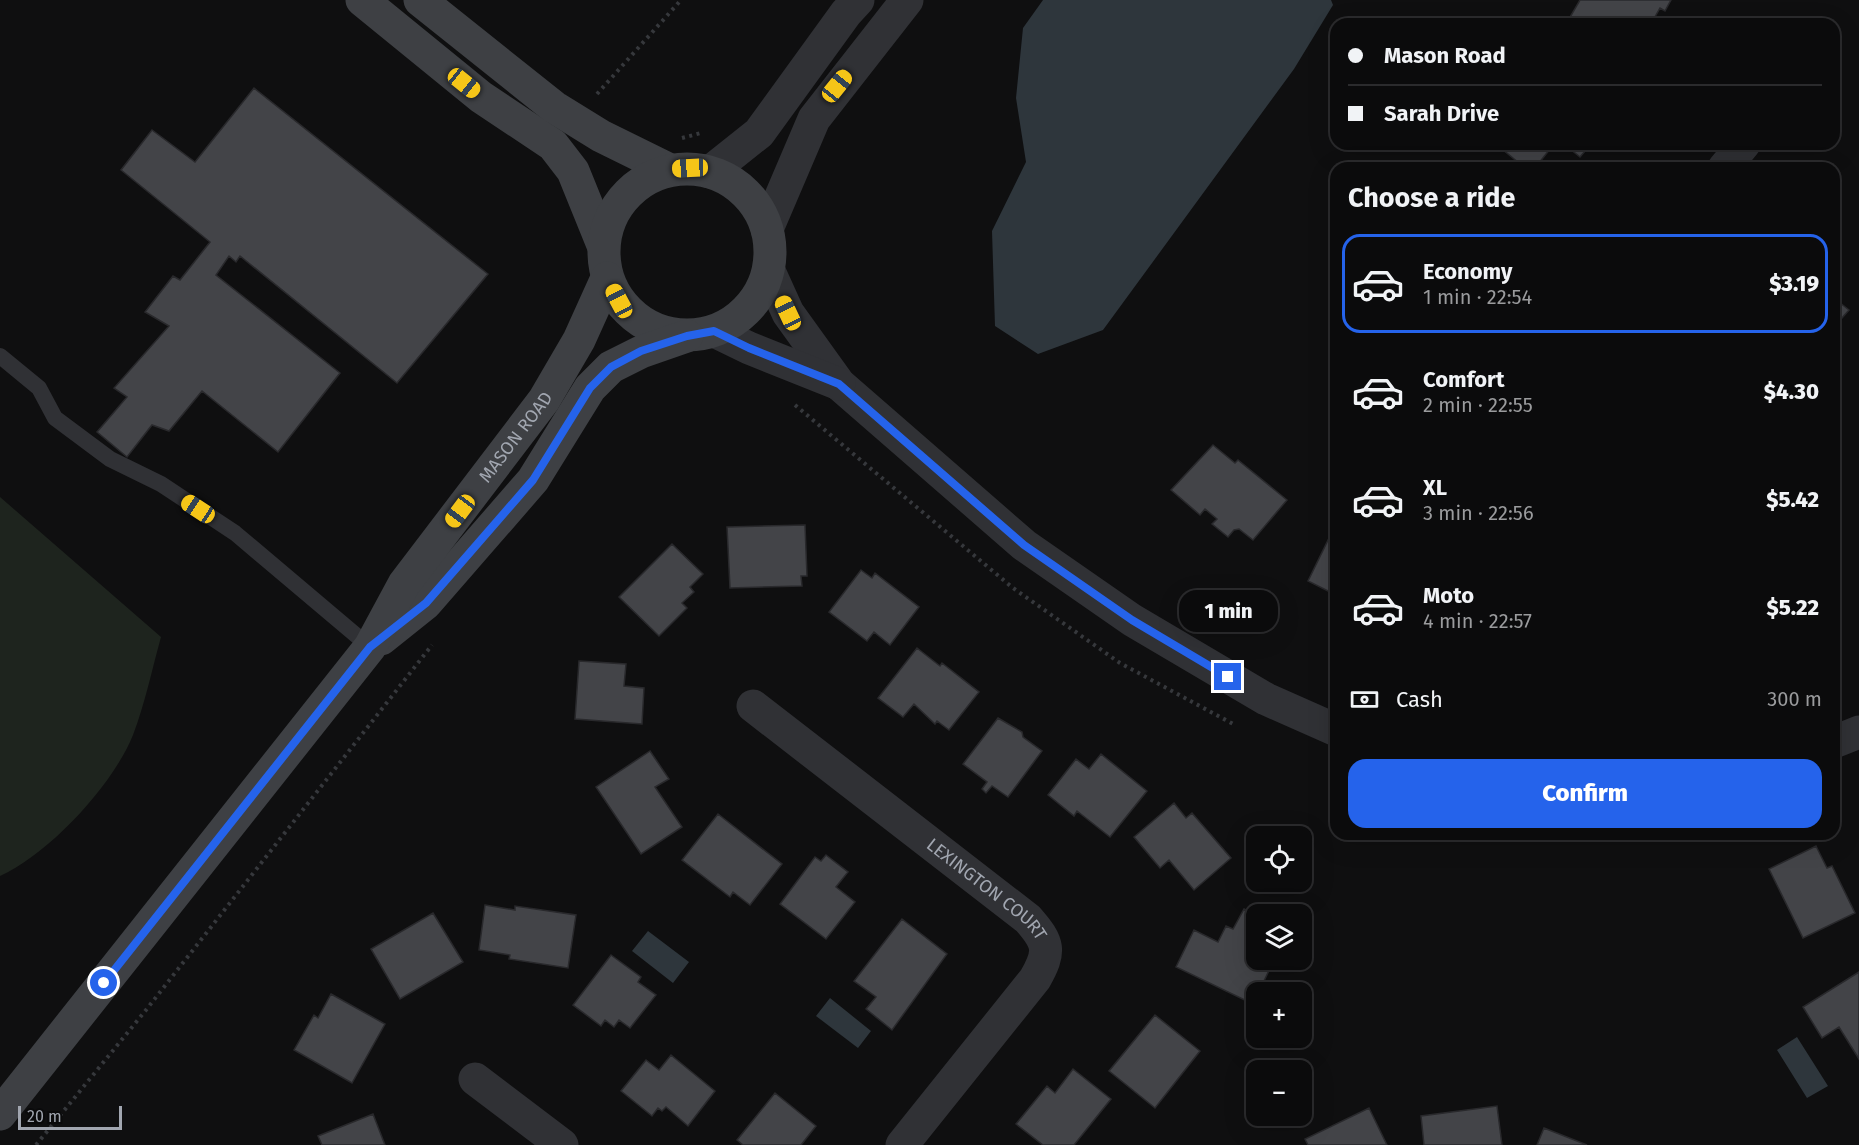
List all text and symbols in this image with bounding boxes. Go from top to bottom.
text: Mason Road [1384,42,1506,69]
car [444,65,484,101]
car [819,66,855,106]
text: Sarah Drive [1384,100,1499,127]
car [672,158,708,178]
text: Choose a ride [1348,182,1515,214]
icon: car [1351,257,1405,311]
text: Economy [1423,258,1512,285]
text: $3.19 [1769,270,1819,297]
car [603,281,635,321]
text: 1 min · 22:54 [1423,285,1532,309]
car [772,293,804,333]
icon: car [1351,365,1405,419]
text: Comfort [1423,366,1504,393]
text: $4.30 [1764,378,1819,405]
street label: MASON ROAD [474,388,557,487]
text: 2 min · 22:55 [1423,393,1533,417]
icon: car [1351,473,1405,527]
text: XL [1423,474,1447,501]
text: $5.42 [1766,486,1819,513]
car [442,491,478,531]
car [178,492,218,526]
text: 3 min · 22:56 [1423,501,1534,525]
icon: car [1351,581,1405,635]
text: Moto [1423,582,1474,609]
callout: 1 min [1178,590,1278,632]
text: $5.22 [1766,594,1819,621]
text: 1 min [1205,599,1252,623]
text: 4 min · 22:57 [1423,609,1532,633]
route end [1214,663,1241,690]
icon: cash [1348,683,1381,716]
text: Cash [1396,686,1443,713]
text: 300 m [1767,687,1822,711]
button: Confirm [1348,759,1822,828]
map controls [1246,826,1312,1126]
button: locate [1246,826,1312,892]
street label: LEXINGTON COURT [922,833,1052,944]
button: layers [1246,904,1312,970]
route start [90,969,117,996]
button: + [1246,982,1312,1048]
button: − [1246,1060,1312,1126]
scale bar [18,1103,122,1130]
text: 20 m [27,1107,62,1126]

